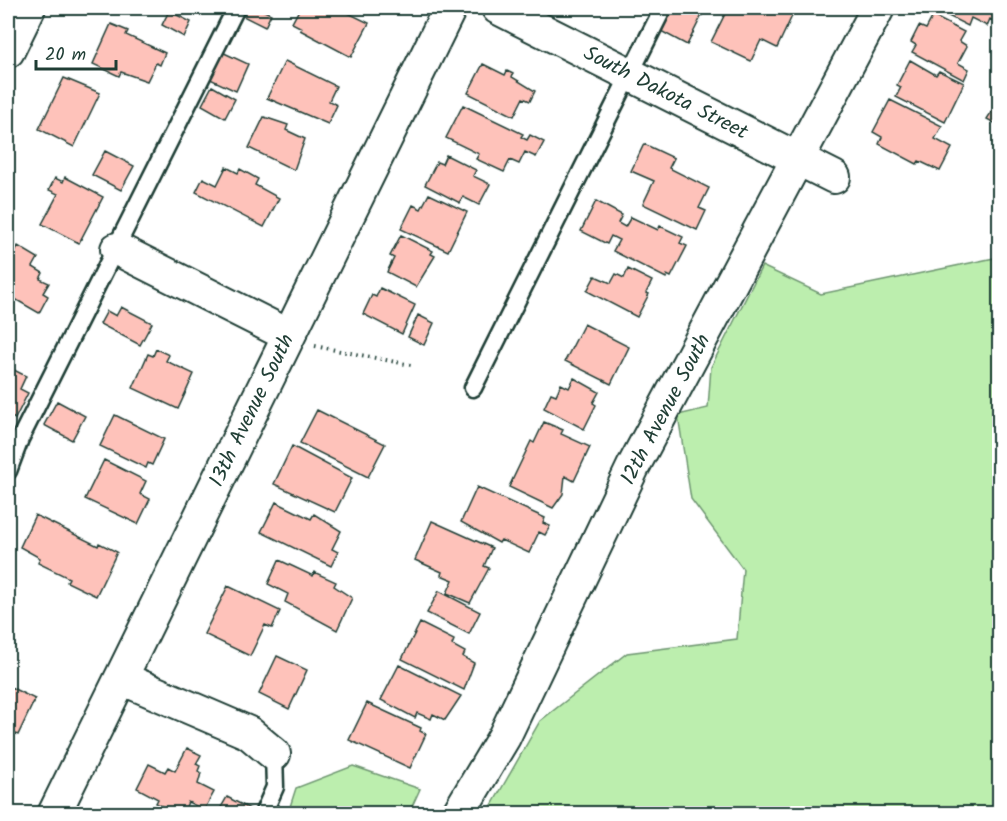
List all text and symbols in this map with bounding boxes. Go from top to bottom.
scale bar [36,33,116,71]
street label: South Dakota Street [577,38,754,150]
text: 20 m [45,41,86,70]
street label: 13th Avenue South [201,328,304,493]
street label: 12th Avenue South [613,328,720,491]

